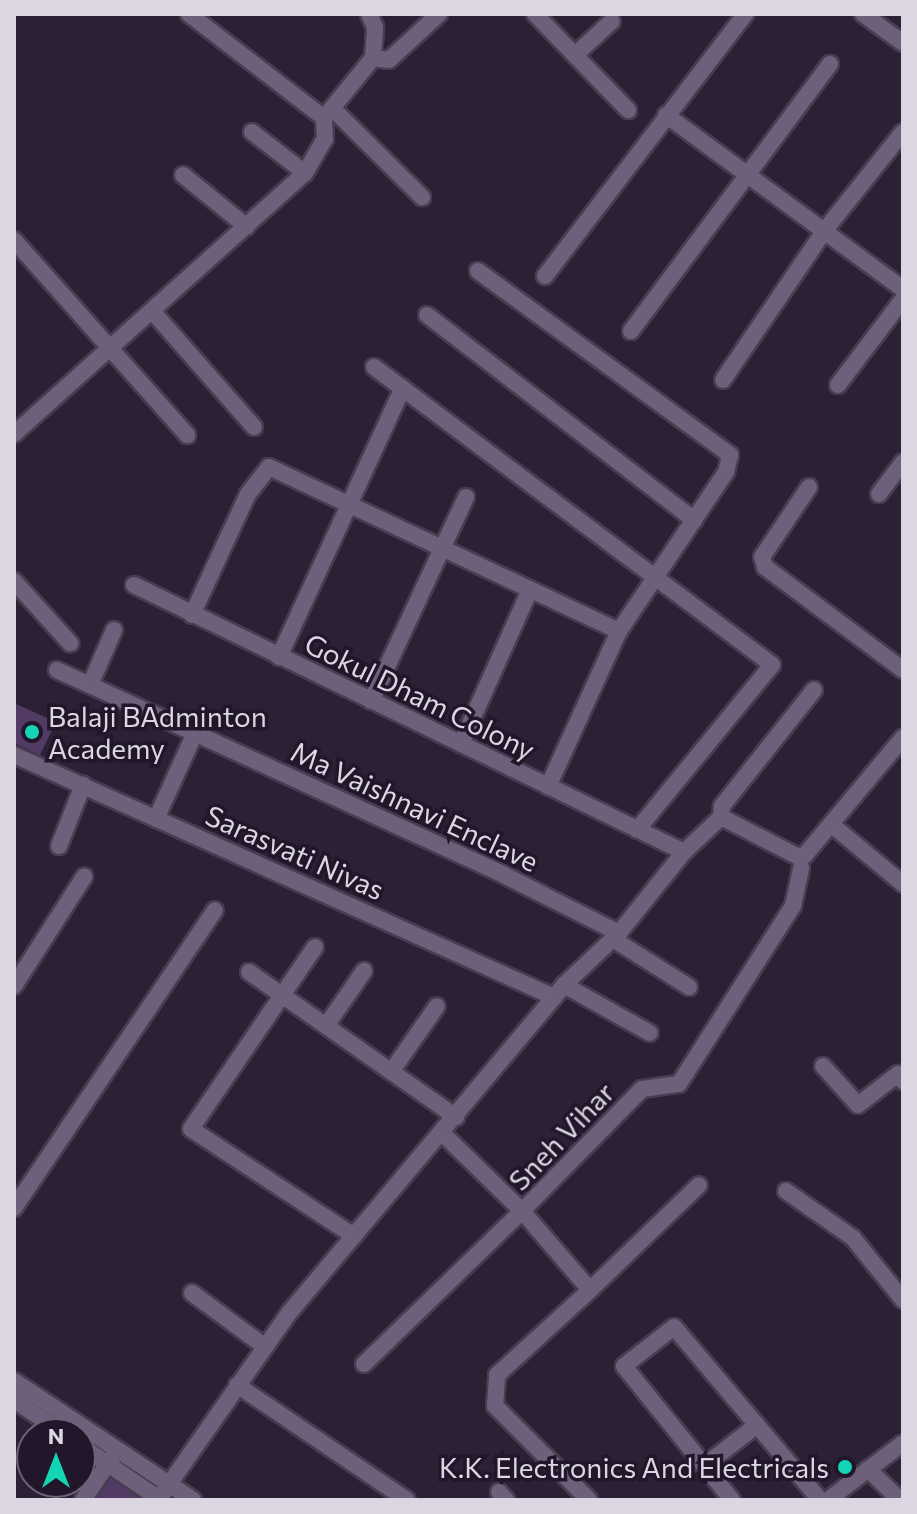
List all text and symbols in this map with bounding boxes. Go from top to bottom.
street label: Gokul Dham Colony [300,626,540,766]
place label: Balaji BAdminton Academy [48,699,267,765]
marker: Balaji BAdminton Academy [23,723,41,741]
street label: Ma Vaishnavi Enclave [286,734,544,878]
street label: Sarasvati Nivas [201,798,389,906]
street label: Sneh Vihar [501,1075,621,1197]
north arrow [16,1418,96,1498]
text: N [48,1422,64,1449]
place label: K.K. Electronics And Electricals [439,1450,829,1484]
marker: K.K. Electronics And Electricals [836,1458,854,1476]

